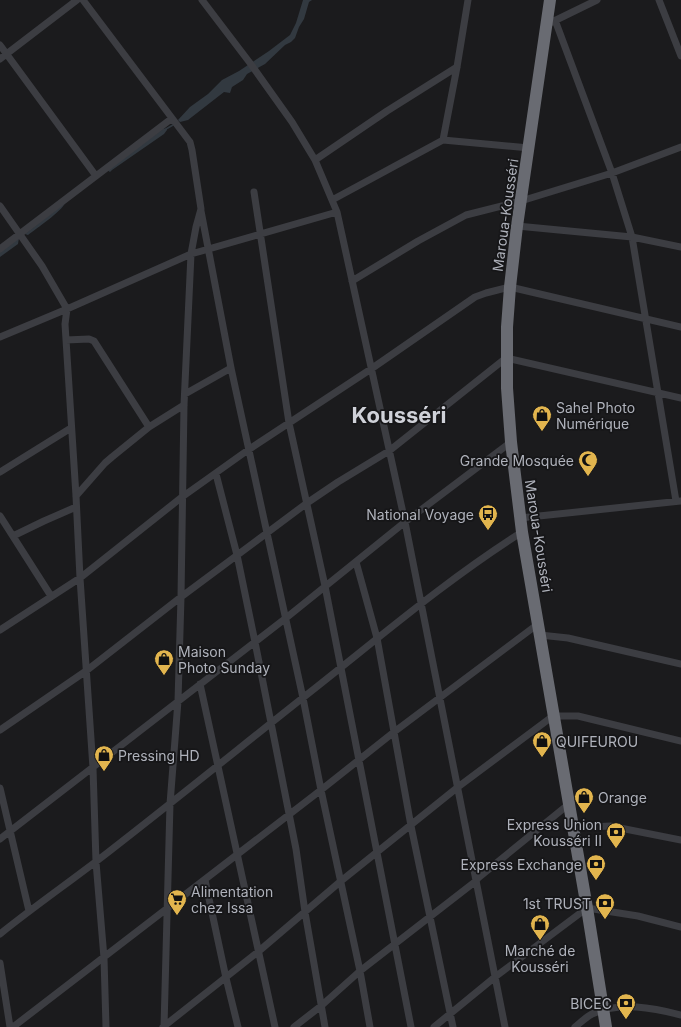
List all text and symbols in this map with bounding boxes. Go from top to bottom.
street label: Maroua-Kousséri [489,157,521,273]
place label: Sahel Photo Numérique [556,399,635,432]
district label: Kousséri [352,402,446,428]
shop icon: Sahel Photo Numérique [531,404,553,432]
mosque icon: Grande Mosquée [577,449,599,477]
place label: Grande Mosquée [460,452,574,469]
street label: Maroua-Kousséri [522,478,556,594]
bus stop icon: National Voyage [477,503,499,531]
place label: National Voyage [366,506,474,523]
place label: Maison Photo Sunday [178,643,270,676]
shop icon: Maison Photo Sunday [153,648,175,676]
shop icon: QUIFEUROU [531,730,553,758]
place label: QUIFEUROU [556,733,638,750]
shop icon: Pressing HD [93,744,115,772]
place label: Pressing HD [118,747,200,764]
shop icon: Orange [573,786,595,814]
place label: Orange [598,789,647,806]
place label: Express Union Kousséri II [507,816,602,849]
bank icon: Express Union Kousséri II [605,821,627,849]
bank icon: Express Exchange [585,853,607,881]
place label: Express Exchange [461,856,582,873]
place label: Alimentation chez Issa [191,883,273,916]
supermarket icon: Alimentation chez Issa [166,888,188,916]
bank icon: 1st TRUST [594,892,616,920]
place label: 1st TRUST [523,895,591,912]
shop icon: Marché de Kousséri [529,913,551,941]
place label: Marché de Kousséri [505,942,575,975]
bank icon: BICEC [615,992,637,1020]
place label: BICEC [570,995,612,1012]

